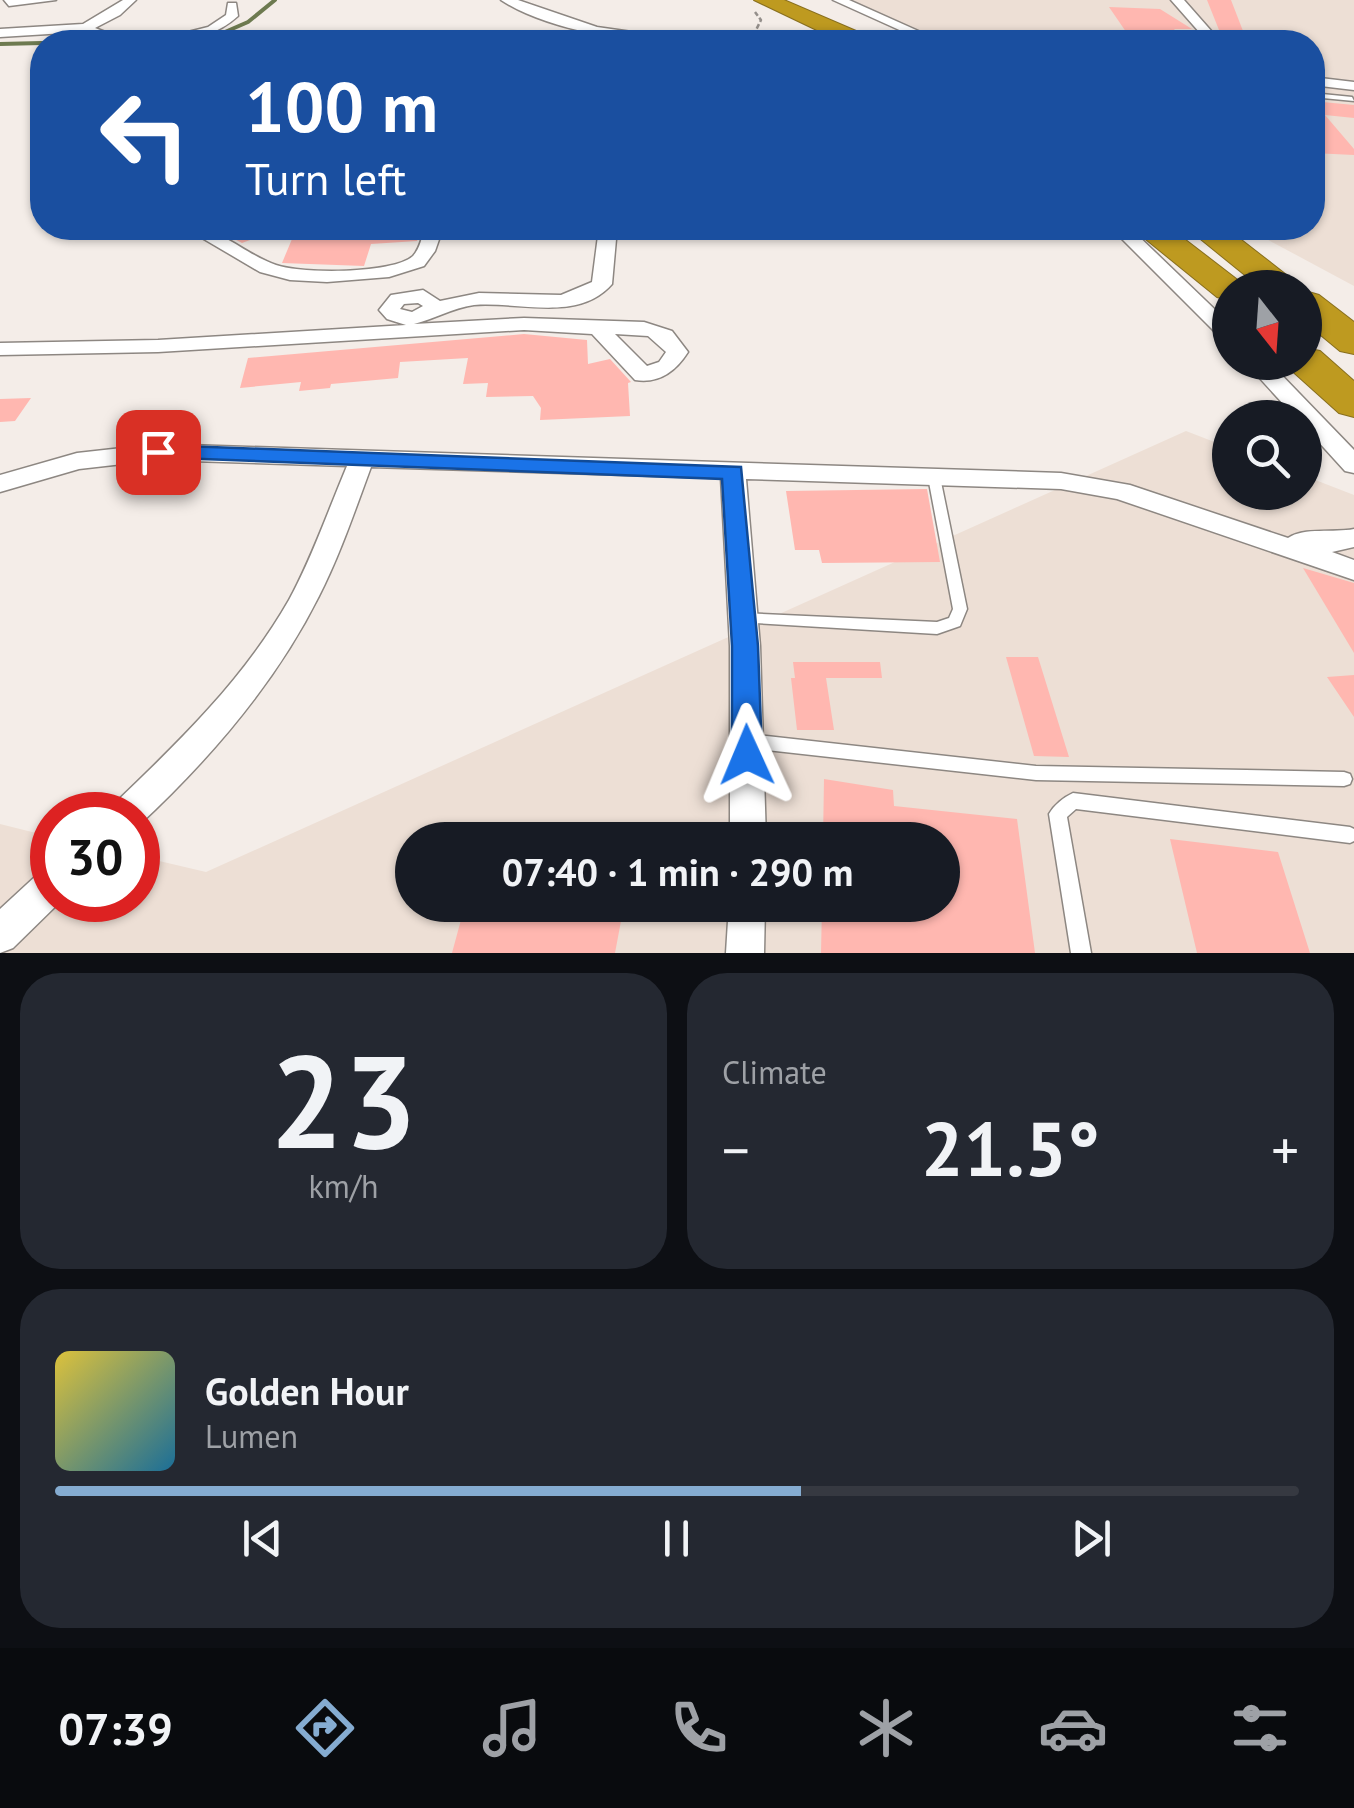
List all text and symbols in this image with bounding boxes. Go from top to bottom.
text: 100 m [245,61,438,151]
icon: left [80,70,210,200]
text: Turn left [245,149,406,207]
north arrow [1212,270,1322,380]
map controls [1212,270,1322,510]
button: search [1212,400,1322,510]
pin [116,410,201,495]
icon: arrive [131,425,186,480]
position arrow [695,703,799,807]
speed limit sign: 30 [30,792,160,922]
text: 07:40 · 1 min · 290 m [502,847,853,896]
text: 23 [270,1016,417,1184]
text: Climate [722,1051,827,1093]
text: 21.5° [921,1100,1100,1197]
text: − [722,1114,750,1185]
text: + [1271,1114,1299,1185]
text: km/h [308,1165,379,1207]
text: Golden Hour [205,1366,409,1415]
text: Lumen [205,1415,298,1457]
icon: previous [235,1511,290,1566]
icon: pause [649,1511,704,1566]
icon: next [1064,1511,1119,1566]
icon: directions [290,1693,360,1763]
icon: music [477,1693,547,1763]
icon: phone [664,1693,734,1763]
icon: climate [851,1693,921,1763]
icon: car [1038,1693,1108,1763]
icon: filters [1225,1693,1295,1763]
text: 07:39 [59,1699,173,1757]

